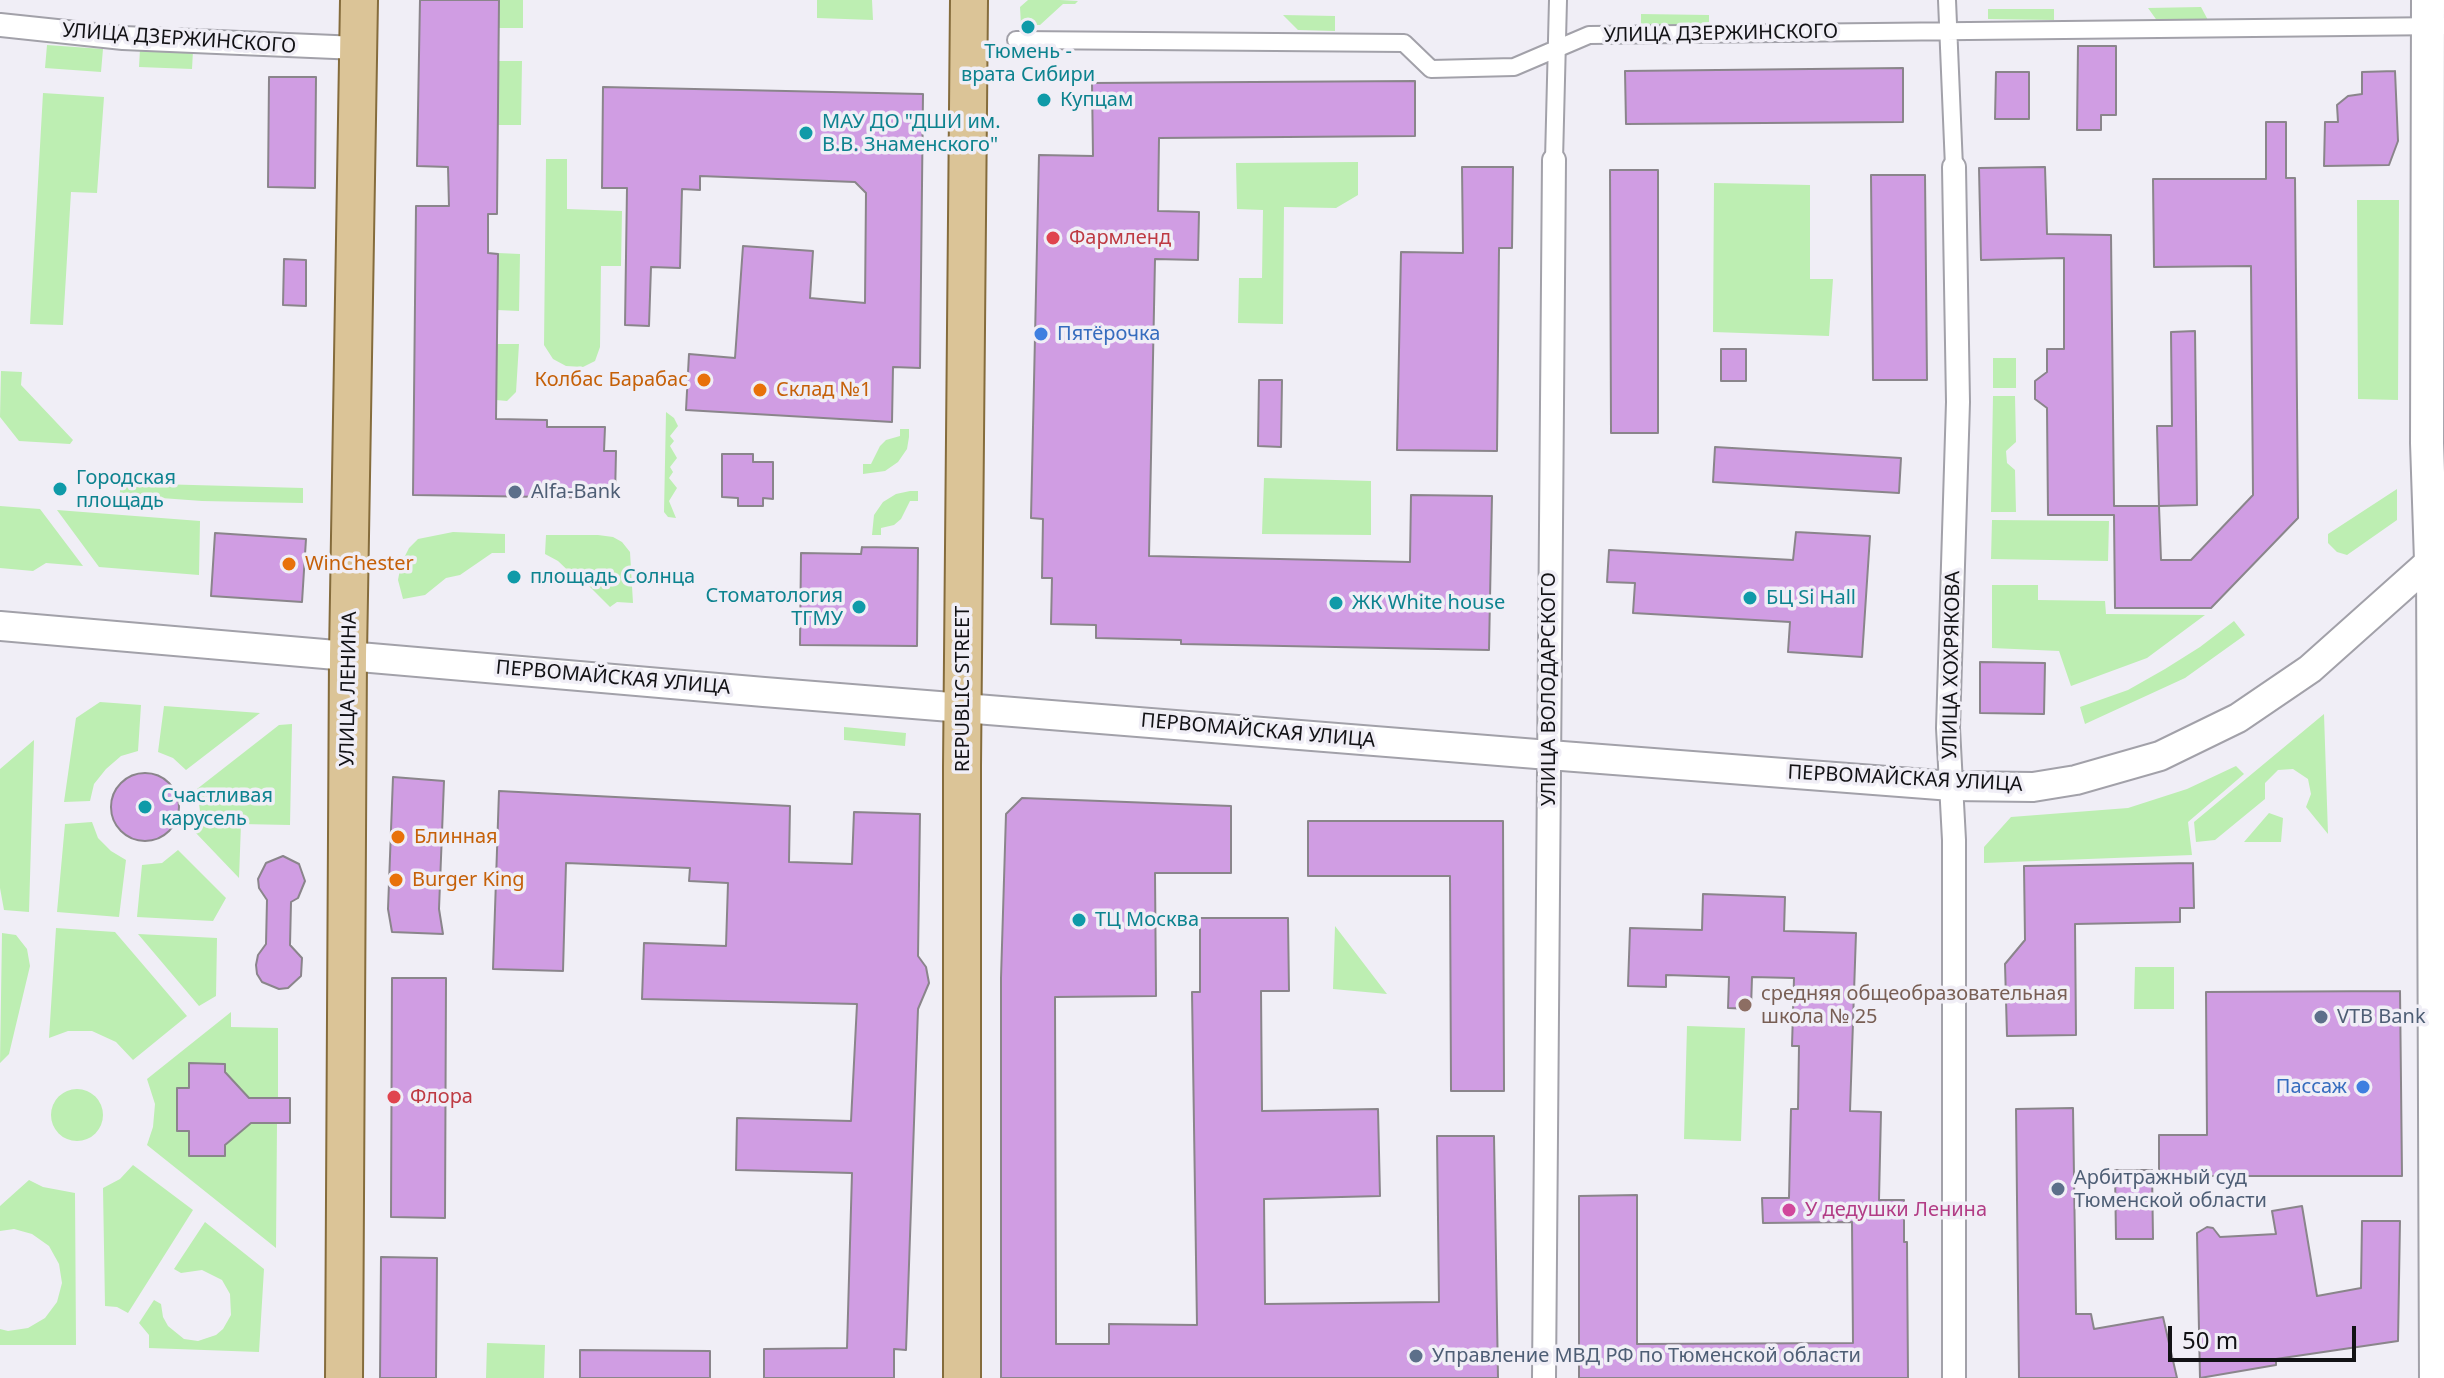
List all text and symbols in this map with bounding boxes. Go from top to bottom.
marker: Тюмень - врата Сибири [1019,18,1037,36]
street label: УЛИЦА ДЗЕРЖИНСКОГО [61,19,297,59]
street label: УЛИЦА ДЗЕРЖИНСКОГО [1604,20,1838,48]
place label: Тюмень - врата Сибири [961,40,1095,87]
place label: Купцам [1060,88,1133,112]
marker: Купцам [1035,91,1053,109]
place label: МАУ ДО "ДШИ им. В.В. Знаменского" [822,110,1001,157]
marker: МАУ ДО "ДШИ им. В.В. Знаменского" [797,124,815,142]
place label: Фармленд [1069,226,1171,250]
marker: Фармленд [1044,229,1062,247]
place label: Пятёрочка [1057,322,1160,346]
marker: Пятёрочка [1032,325,1050,343]
place label: Колбас Барабас [535,368,688,392]
marker: Колбас Барабас [695,371,713,389]
place label: Склад №1 [776,378,871,402]
marker: Склад №1 [751,381,769,399]
place label: Городская площадь [76,466,176,513]
marker: Городская площадь [51,480,69,498]
place label: Alfa-Bank [531,480,621,504]
marker: Alfa-Bank [506,483,524,501]
place label: WinChester [305,552,414,576]
marker: WinChester [280,555,298,573]
place label: площадь Солнца [530,565,695,589]
marker: площадь Солнца [505,568,523,586]
street label: УЛИЦА ХОХРЯКОВА [1938,571,1966,759]
street label: УЛИЦА ВОЛОДАРСКОГО [1537,572,1561,806]
place label: Стоматология ТГМУ [706,584,843,631]
place label: БЦ Si Hall [1766,586,1856,610]
marker: БЦ Si Hall [1741,589,1759,607]
place label: ЖК White house [1352,591,1505,615]
marker: ЖК White house [1327,594,1345,612]
marker: Стоматология ТГМУ [850,598,868,616]
street label: REPUBLIC STREET [951,606,975,772]
street label: УЛИЦА ЛЕНИНА [336,611,362,767]
street label: ПЕРВОМАЙСКАЯ УЛИЦА [495,656,731,700]
street label: ПЕРВОМАЙСКАЯ УЛИЦА [1140,709,1376,753]
street label: ПЕРВОМАЙСКАЯ УЛИЦА [1787,761,2023,797]
place label: Счастливая карусель [161,784,273,831]
marker: Счастливая карусель [136,798,154,816]
place label: Блинная [414,825,498,849]
marker: Блинная [389,828,407,846]
place label: Burger King [412,868,525,892]
marker: Burger King [387,871,405,889]
place label: ТЦ Москва [1095,908,1199,932]
marker: ТЦ Москва [1070,911,1088,929]
place label: средняя общеобразовательная школа № 25 [1761,982,2068,1029]
marker: средняя общеобразовательная школа № 25 [1736,996,1754,1014]
place label: VTB Bank [2337,1005,2426,1029]
marker: VTB Bank [2312,1008,2330,1026]
place label: Пассаж [2276,1075,2347,1099]
marker: Пассаж [2354,1078,2372,1096]
place label: Флора [410,1085,473,1109]
marker: Флора [385,1088,403,1106]
place label: Арбитражный суд Тюменской области [2074,1166,2267,1213]
marker: Арбитражный суд Тюменской области [2049,1180,2067,1198]
place label: У дедушки Ленина [1805,1198,1987,1222]
marker: У дедушки Ленина [1780,1201,1798,1219]
scale bar [2172,1310,2360,1360]
text: 50 m [2182,1323,2238,1356]
place label: Управление МВД РФ по Тюменской области [1432,1344,1861,1368]
marker: Управление МВД РФ по Тюменской области [1407,1347,1425,1365]

